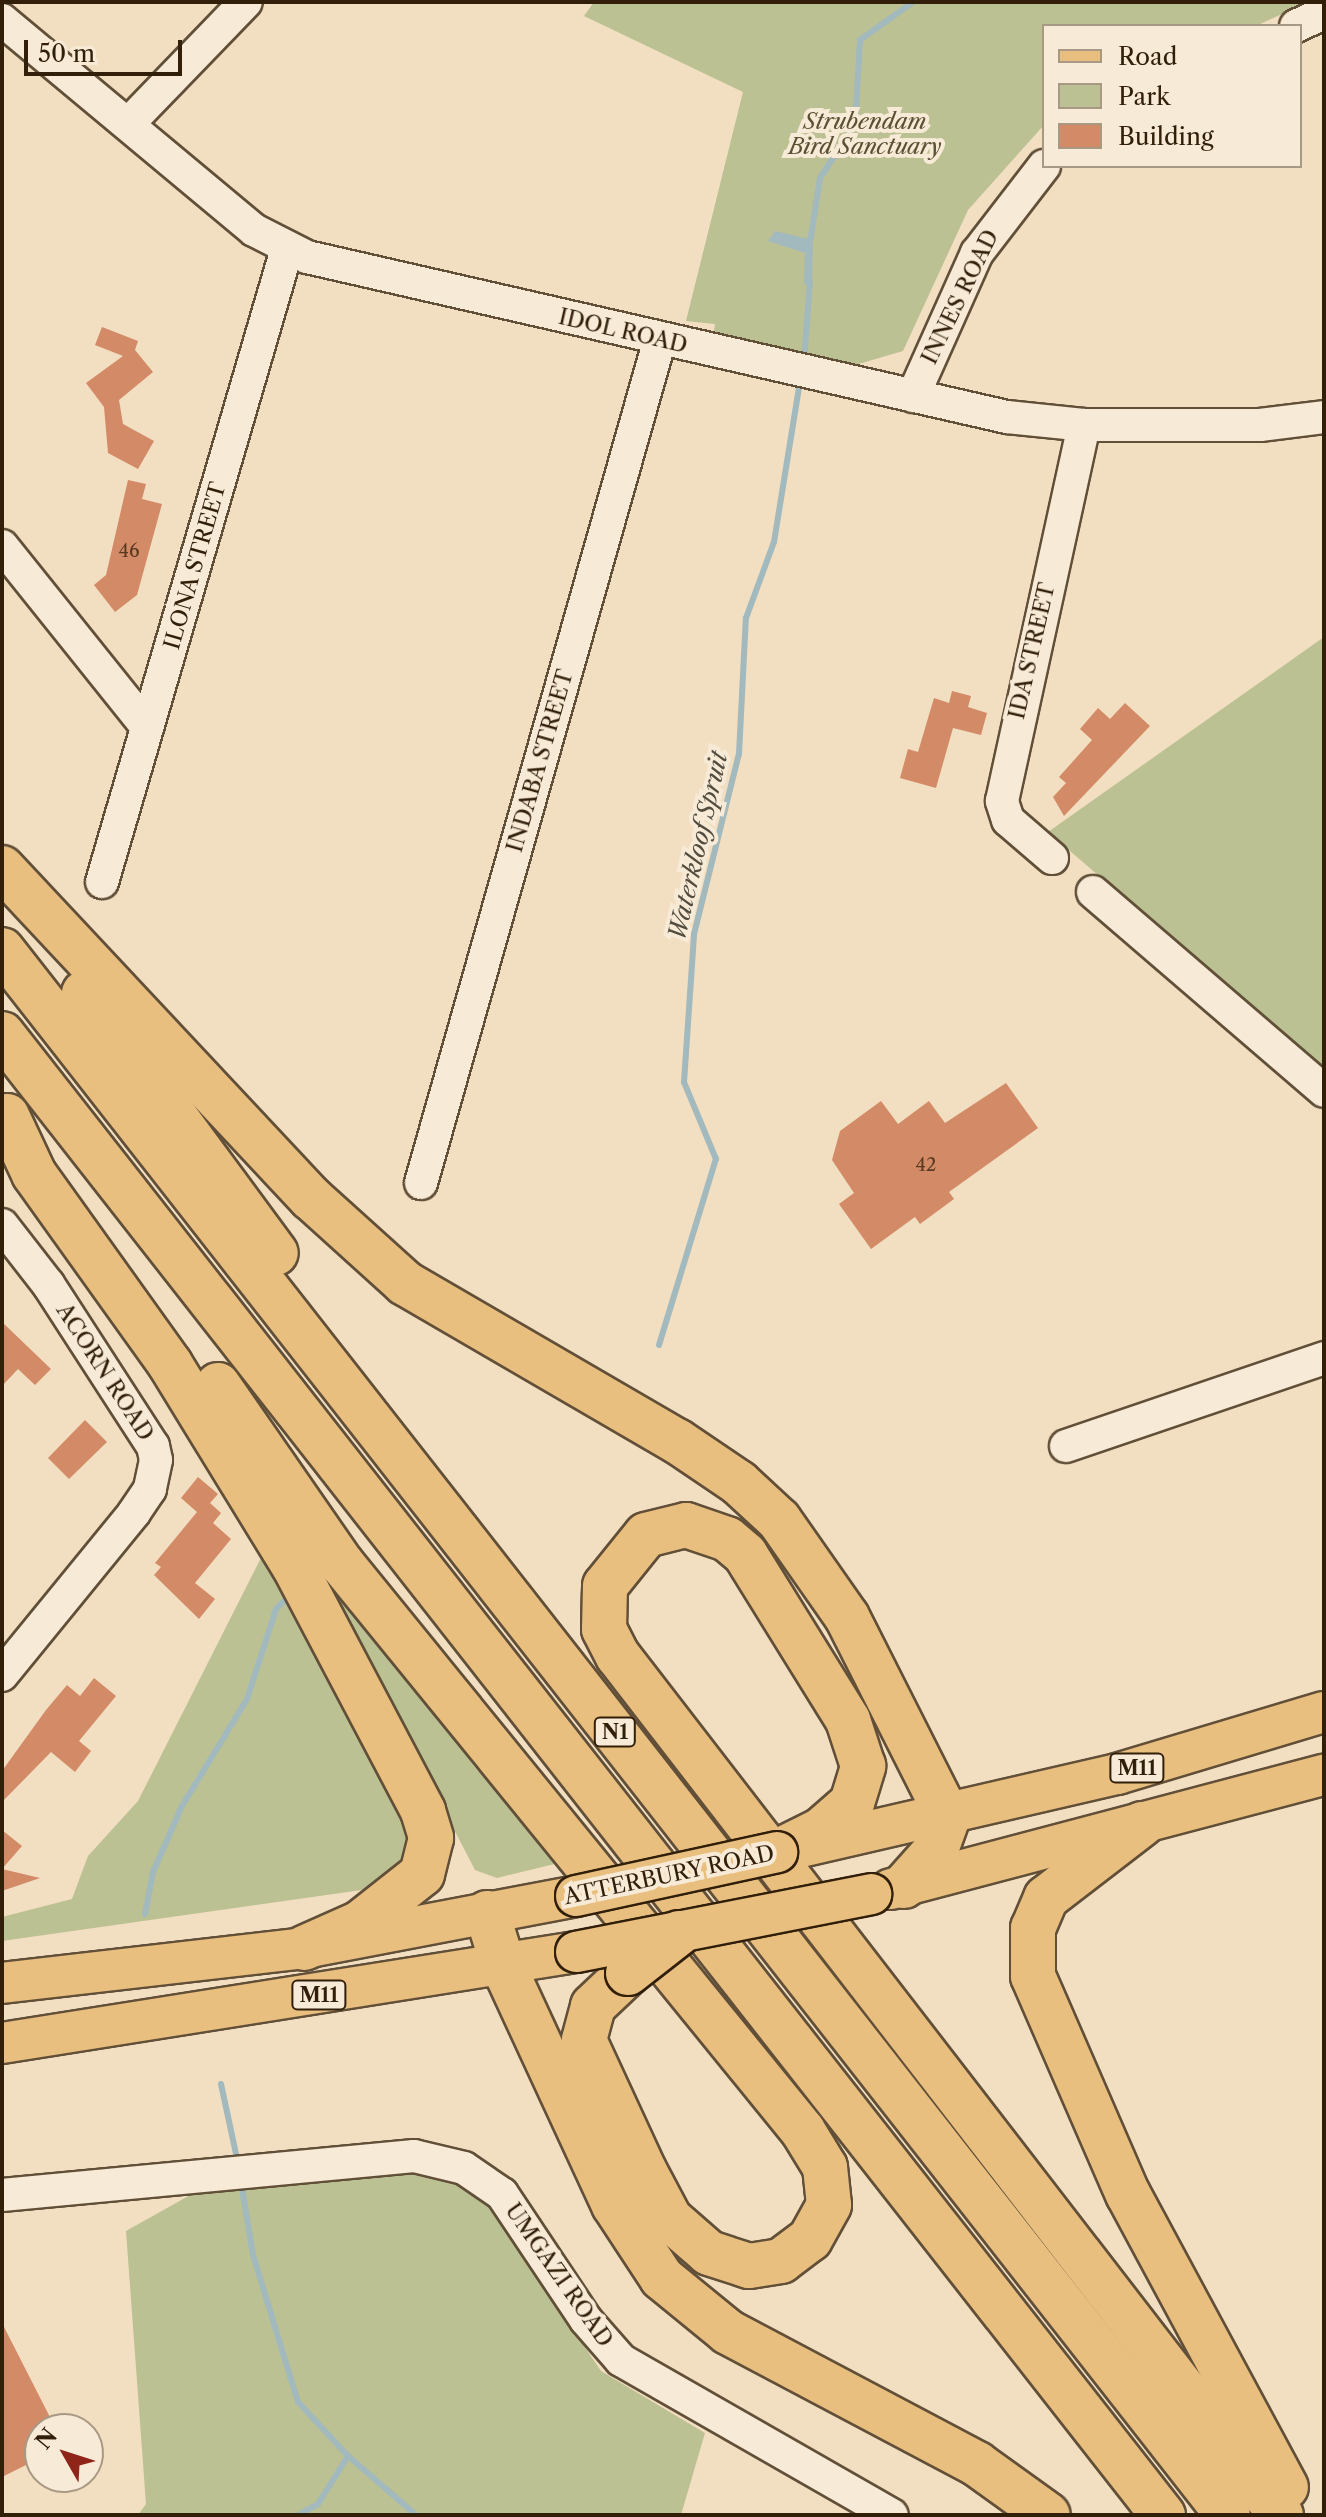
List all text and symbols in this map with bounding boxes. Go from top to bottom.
scale bar [28,24,186,74]
legend [1042,24,1302,168]
text: 50 m [38,39,95,68]
text: Road [1118,42,1177,71]
text: Park [1118,82,1170,111]
park label: Strubendam Bird Sanctuary [788,108,942,160]
text: Building [1118,122,1214,151]
street label: INNES ROAD [916,225,1004,369]
street label: IDOL ROAD [556,303,690,359]
street label: ILONA STREET [158,479,232,653]
house number: 46 [119,540,139,562]
street label: IDA STREET [1003,580,1061,722]
street label: INDABA STREET [501,666,579,856]
water label: Waterkloof Spruit [662,749,734,943]
house number: 42 [916,1154,936,1176]
street label: ACORN ROAD [51,1298,159,1446]
road number: N1 [593,1716,637,1748]
road number: M11 [1109,1752,1165,1784]
street label: ATTERBURY ROAD [561,1840,777,1910]
road number: M11 [291,1979,347,2011]
street label: UMGAZI ROAD [500,2198,618,2352]
north arrow [24,2413,104,2493]
text: N [30,2423,63,2455]

